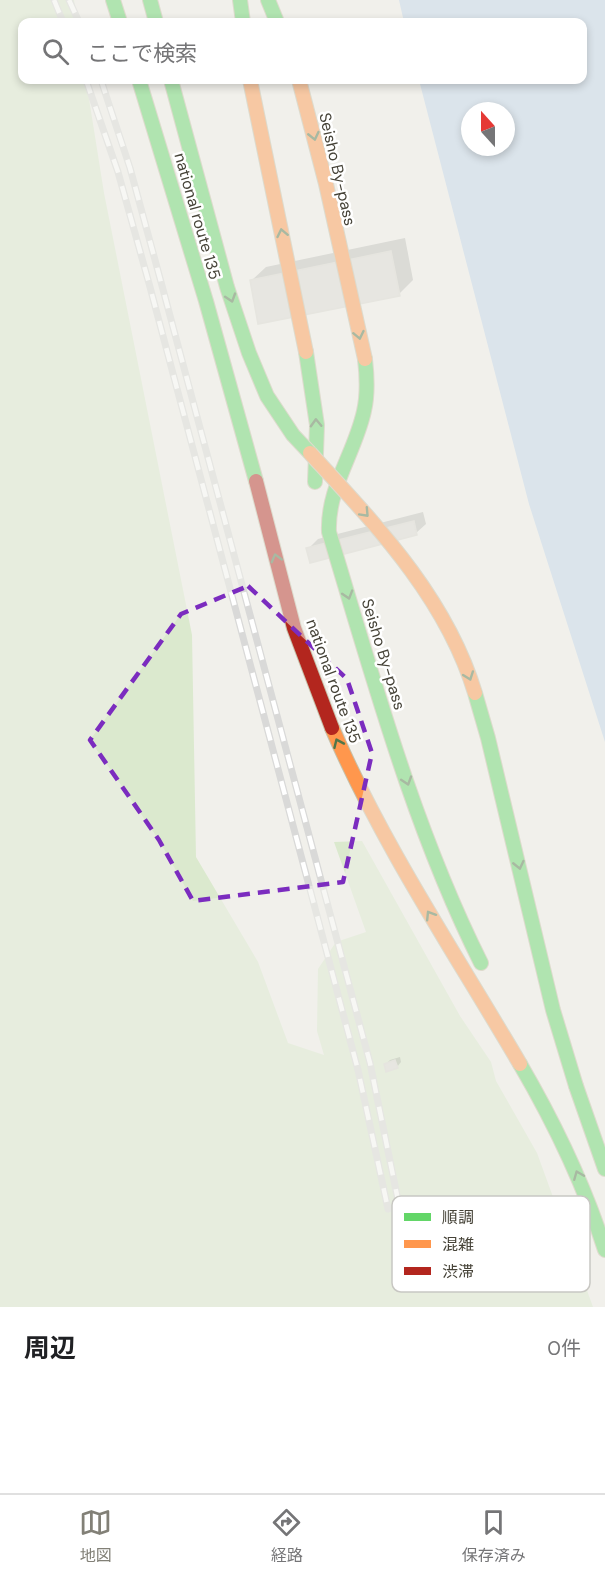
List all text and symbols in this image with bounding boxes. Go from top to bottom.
search box [18,18,587,84]
icon: search [39,35,72,68]
text: ここで検索 [87,39,197,68]
north arrow [461,102,515,156]
street label: Seisho By-pass [314,111,361,228]
one-way arrow [307,131,320,141]
street label: national route 135 [169,150,226,282]
one-way arrow [276,228,289,238]
one-way arrow [224,292,236,303]
one-way arrow [352,330,365,340]
one-way arrow [309,418,322,427]
one-way arrow [358,507,369,517]
one-way arrow [270,554,283,564]
one-way arrow [341,589,353,600]
street label: Seisho By-pass [357,596,410,712]
street label: national route 135 [301,616,366,746]
one-way arrow [462,670,475,681]
one-way arrow [333,738,345,749]
one-way arrow [400,775,413,786]
one-way arrow [511,860,524,870]
one-way arrow [425,911,437,921]
one-way arrow [573,1170,585,1181]
legend [392,1196,590,1292]
text: 順調 [442,1207,474,1228]
text: 混雑 [442,1234,474,1255]
text: 渋滞 [442,1261,474,1282]
text: 周辺 [24,1331,76,1365]
text: 0件 [547,1335,581,1361]
tab: 地図 [79,1506,112,1566]
tab: 経路 [270,1506,303,1566]
tab: 保存済み [462,1506,526,1566]

